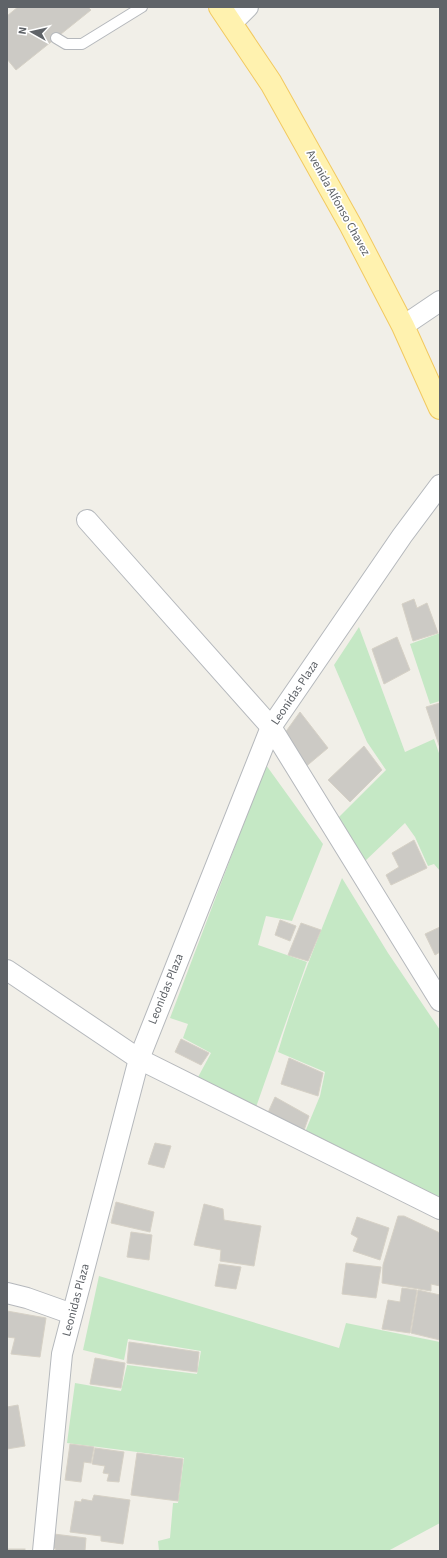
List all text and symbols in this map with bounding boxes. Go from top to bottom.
north arrow [12,12,52,52]
text: N [15,26,31,35]
street label: Avenida Alfonso Chavez [302,147,374,259]
street label: Leonidas Plaza [267,657,323,729]
street label: Leonidas Plaza [144,951,188,1027]
street label: Leonidas Plaza [58,1262,94,1338]

